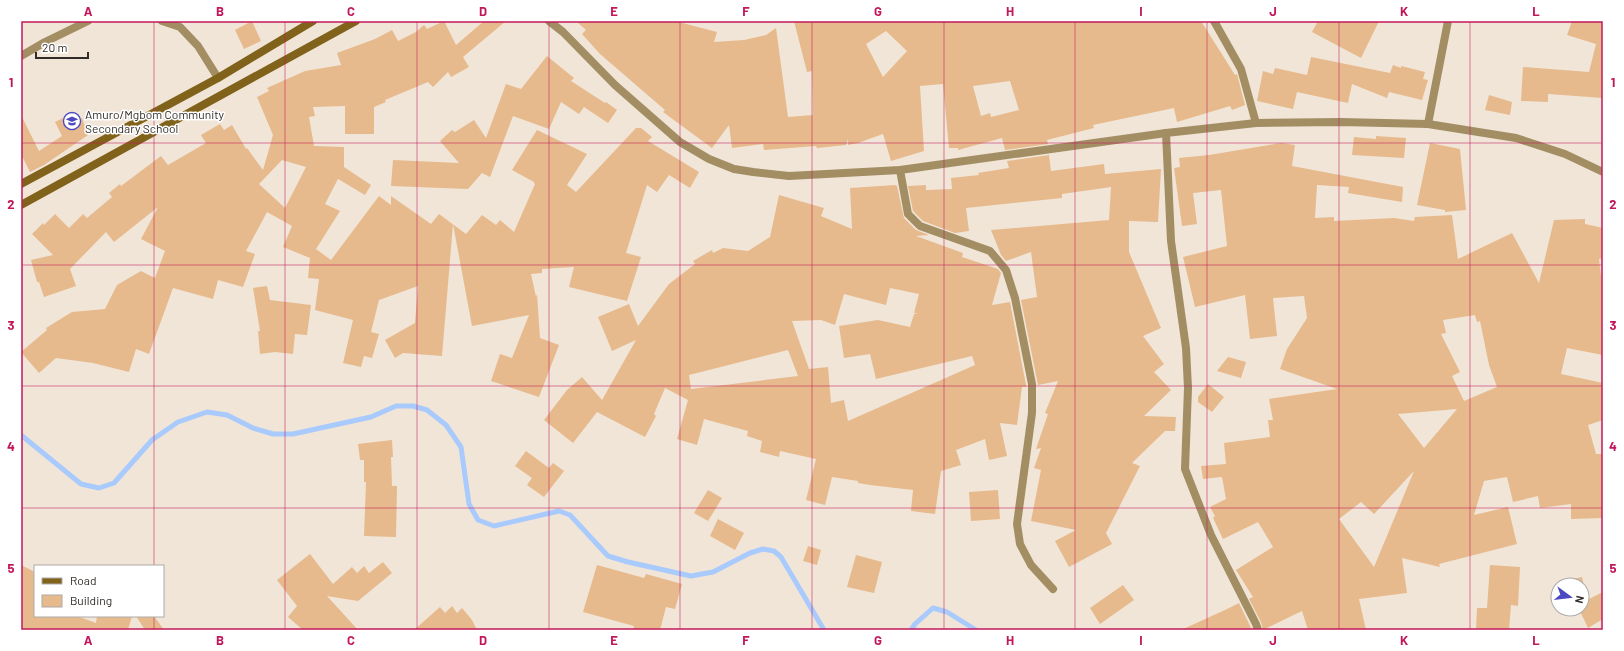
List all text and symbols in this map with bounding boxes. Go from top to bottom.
text: A [84,3,93,19]
text: B [216,3,224,19]
text: C [347,3,355,19]
text: D [479,3,487,19]
text: E [610,3,618,19]
text: F [742,3,750,19]
text: G [874,3,882,19]
text: H [1006,3,1014,19]
text: I [1139,3,1143,19]
text: J [1269,3,1277,19]
text: K [1400,3,1408,19]
text: L [1532,3,1540,19]
scale bar [36,34,88,60]
text: 20 m [42,40,68,54]
text: 1 [9,74,13,90]
text: 1 [1611,74,1615,90]
place label: Amuro/Mgbom Community Secondary School [85,107,225,135]
school or university icon: Amuro/Mgbom Community Secondary School [62,111,82,131]
text: 2 [7,196,15,212]
text: 2 [1609,196,1617,212]
text: 3 [7,317,15,333]
text: 3 [1609,317,1617,333]
text: 4 [7,438,15,454]
text: 4 [1609,438,1617,454]
text: 5 [7,560,15,576]
text: 5 [1609,560,1617,576]
legend [34,565,164,617]
text: Road [70,573,97,587]
north arrow [1550,577,1590,617]
text: Building [70,593,112,607]
text: N [1573,594,1587,605]
text: A [84,632,93,648]
text: B [216,632,224,648]
text: C [347,632,355,648]
text: D [479,632,487,648]
text: E [610,632,618,648]
text: F [742,632,750,648]
text: G [874,632,882,648]
text: H [1006,632,1014,648]
text: I [1139,632,1143,648]
text: J [1269,632,1277,648]
text: K [1400,632,1408,648]
text: L [1532,632,1540,648]

